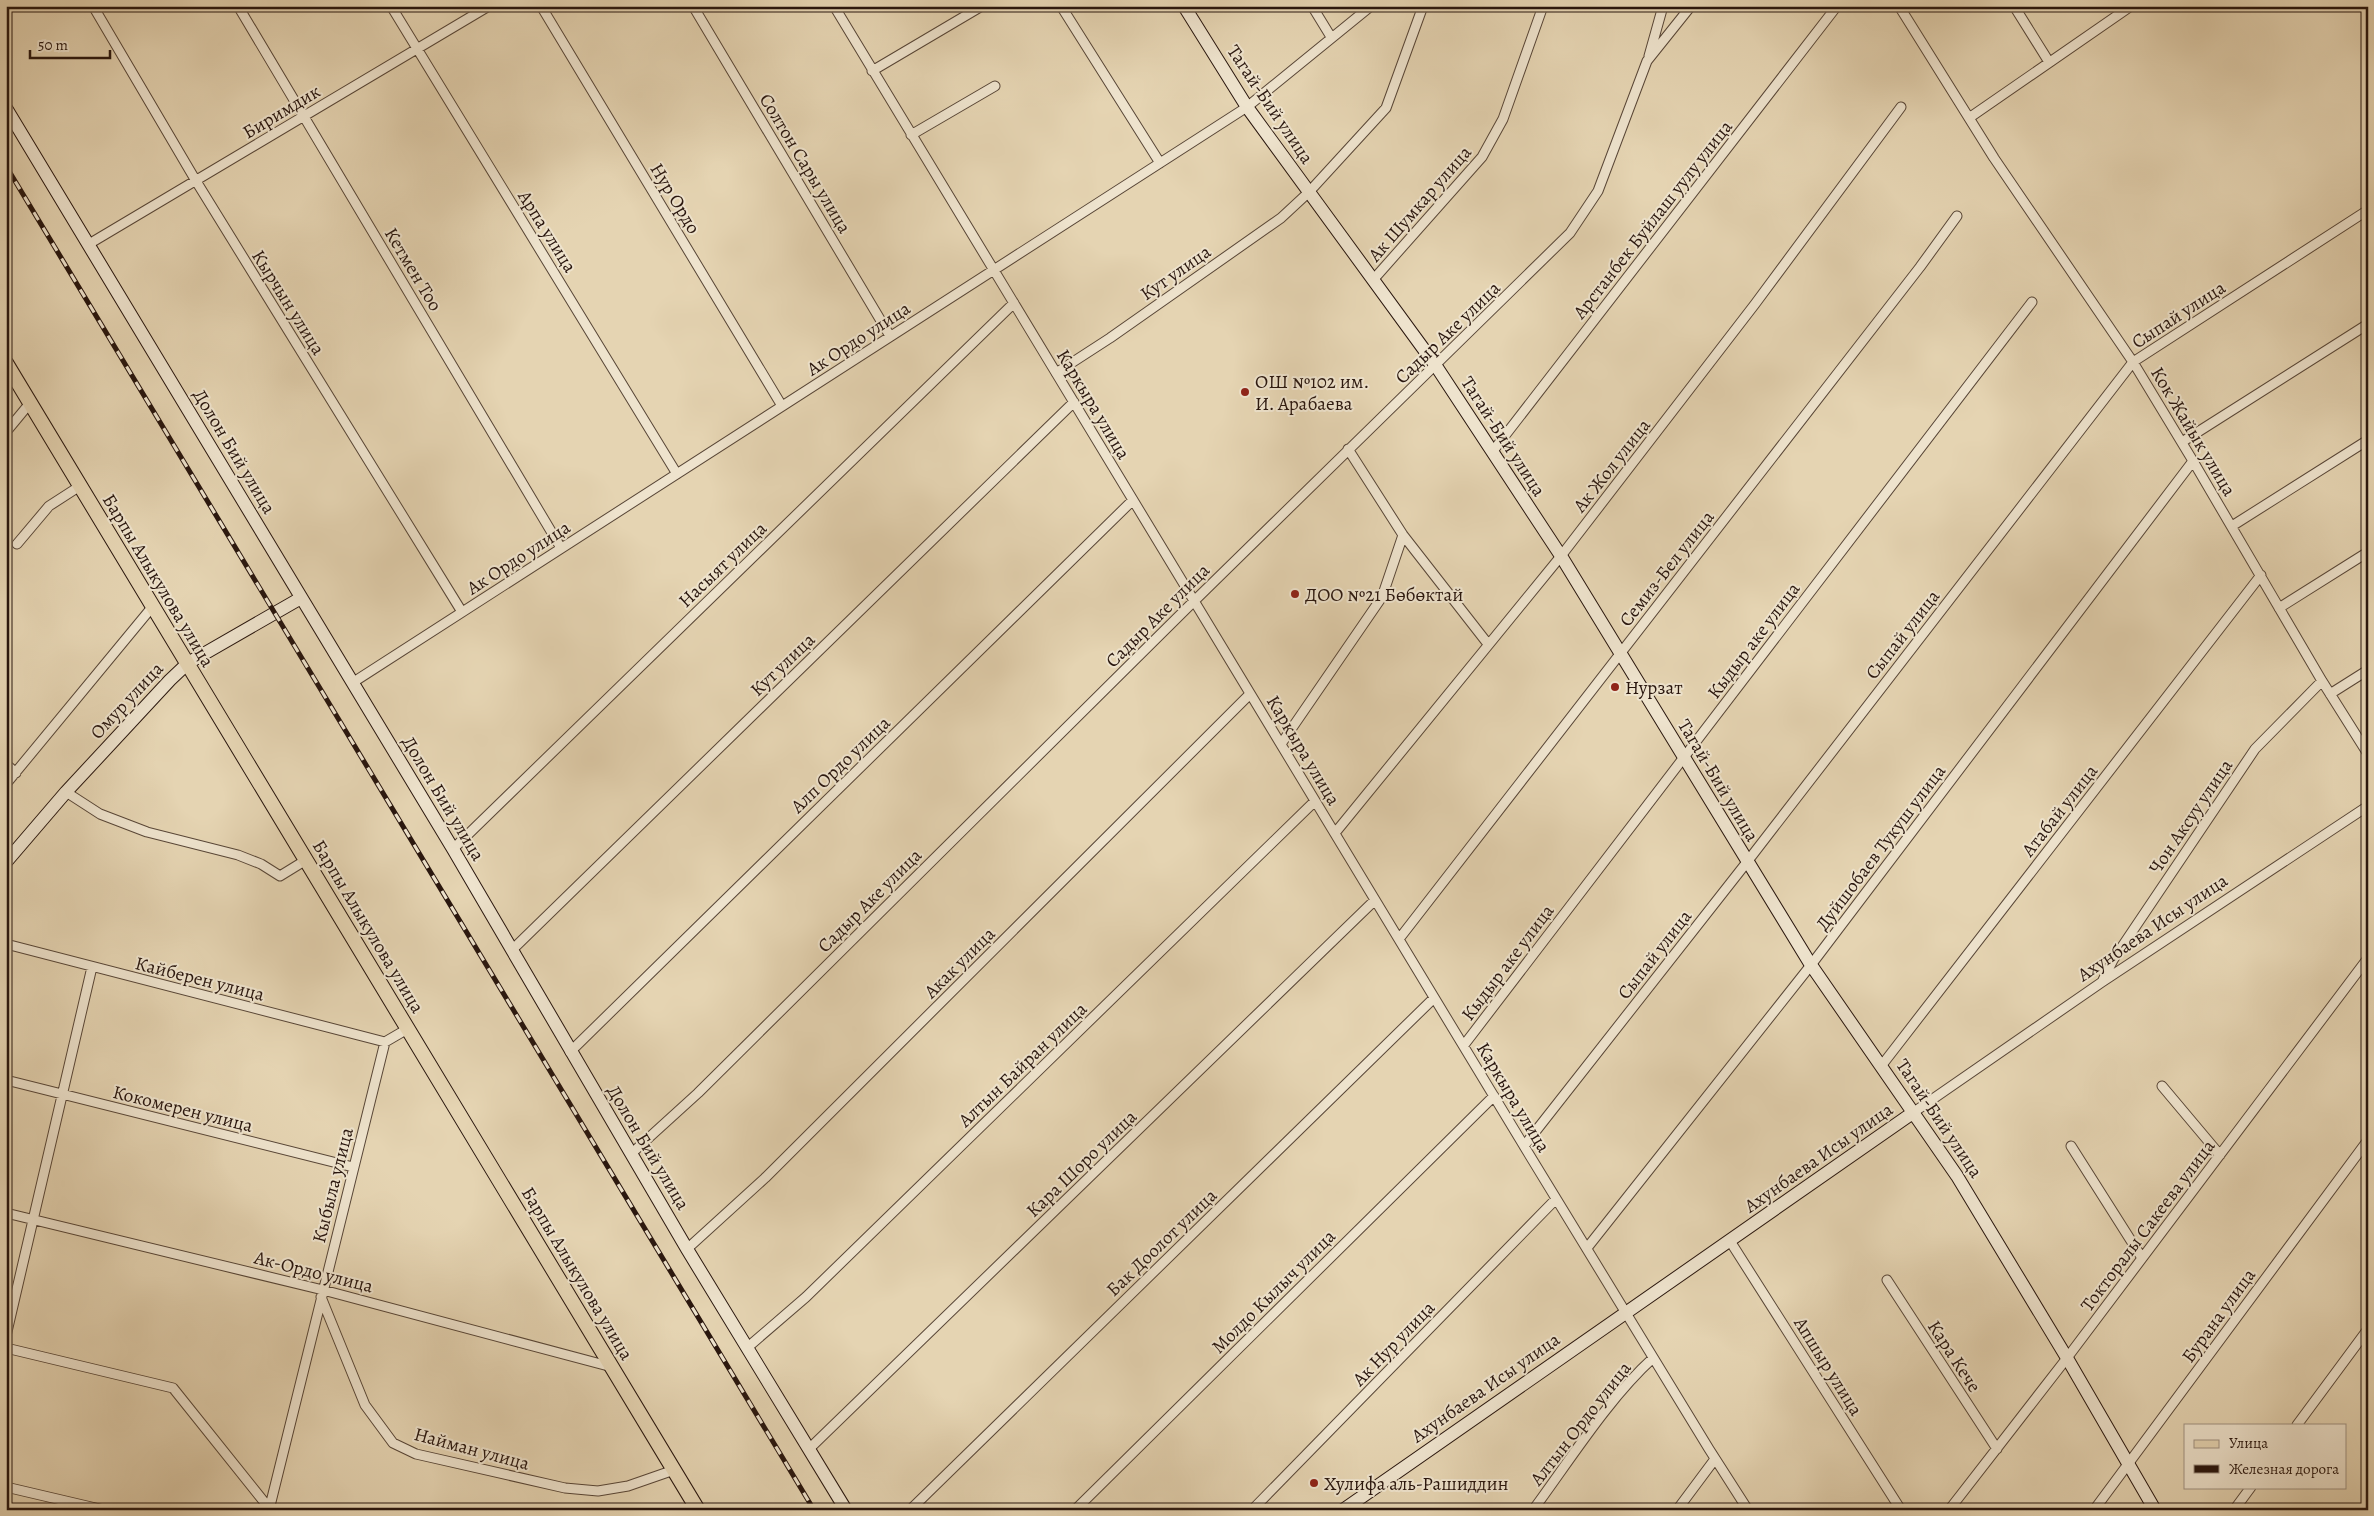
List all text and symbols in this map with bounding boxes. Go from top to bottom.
scale bar [30,28,110,60]
text: 50 m [38,35,68,55]
street label: Тагай-Бий улица [1221,40,1320,169]
street label: Биримдик [238,78,325,145]
street label: Солтон Сары улица [753,89,857,239]
street label: Арстанбек Буйлаш уулу улица [1566,115,1739,325]
street label: Ак Шумкар улица [1361,140,1478,268]
street label: Нур Ордо [644,158,706,239]
street label: Арпа улица [511,185,583,278]
street label: Кетмен Тоо [378,223,448,316]
street label: Кут улица [1135,239,1216,307]
street label: Кырчын улица [245,245,331,360]
street label: Садыр Аке улица [1389,275,1506,390]
street label: Сыпай улица [2127,275,2231,355]
street label: Ак Ордо улица [801,295,916,383]
street label: Каркыра улица [1050,345,1136,465]
street label: Кок Жайык улица [2144,362,2242,501]
place label: ОШ №102 им. И. Арабаева [1255,369,1369,417]
street label: Тагай-Бий улица [1455,371,1552,502]
street label: Долон Бий улица [187,384,282,519]
marker: ОШ №102 им. И. Арабаева [1239,386,1251,398]
street label: Ак Жол улица [1566,413,1657,519]
street label: Барпы Алыкулова улица [96,489,220,672]
street label: Семиз-Бел улица [1613,505,1720,632]
street label: Ак Ордо улица [461,514,576,602]
street label: Насыят улица [673,516,773,613]
street label: Садыр Аке улица [1100,558,1216,674]
street label: Кыдыр аке улица [1701,577,1806,704]
place label: ДОО №21 Бөбөктай [1305,582,1463,608]
street label: Сыпай улица [1860,584,1946,685]
marker: ДОО №21 Бөбөктай [1289,588,1301,600]
street label: Кут улица [745,627,821,702]
street label: Омур улица [84,656,169,745]
place label: Нурзат [1625,675,1683,701]
marker: Нурзат [1609,681,1621,693]
street label: Каркыра улица [1260,691,1346,811]
street label: Алп Ордо улица [784,710,896,820]
street label: Тагай-Бий улица [1671,714,1765,847]
street label: Долон Бий улица [396,731,491,866]
street label: Чон Аксуу улица [2143,754,2239,879]
street label: Дуйшобаев Тукуш улица [1810,759,1952,936]
street label: Атабай улица [2015,759,2104,863]
street label: Барпы Алыкулова улица [306,835,430,1018]
street label: Садыр Аке улица [812,843,928,959]
street label: Ахунбаева Исы улица [2071,868,2233,988]
street label: Кыдыр аке улица [1455,899,1560,1026]
street label: Сыпай улица [1612,904,1698,1005]
street label: Акак улица [918,921,1001,1005]
street label: Кайберен улица [132,950,267,1008]
street label: Алтын Байран улица [952,996,1093,1134]
street label: Каркыра улица [1470,1038,1556,1158]
street label: Тагай-Бий улица [1890,1054,1989,1183]
street label: Кокомерен улица [110,1079,256,1139]
street label: Долон Бий улица [601,1080,696,1215]
street label: Ахунбаева Исы улица [1738,1097,1898,1220]
street label: Кара Шоро улица [1021,1104,1143,1223]
street label: Кыбыла улица [306,1125,360,1246]
street label: Токторалы Сакеева улица [2075,1134,2221,1317]
street label: Барпы Алыкулова улица [515,1182,639,1365]
street label: Бак Доолот улица [1101,1183,1223,1302]
street label: Молдо Кылыч улица [1206,1224,1342,1360]
street label: Ак-Ордо улица [251,1244,376,1299]
street label: Бурана улица [2176,1263,2262,1368]
street label: Ак Нур улица [1346,1295,1441,1393]
street label: Апшыр улица [1787,1311,1869,1421]
street label: Кара Кече [1921,1315,1987,1398]
street label: Ахунбаева Исы улица [1405,1327,1565,1450]
street label: Алтын Ордо улица [1523,1356,1638,1492]
street label: Найман улица [411,1421,533,1477]
legend [2184,1424,2346,1488]
text: Улица [2229,1433,2268,1453]
text: Железная дорога [2229,1459,2339,1479]
place label: Хулифа аль-Рашиддин [1324,1471,1509,1497]
marker: Хулифа аль-Рашиддин [1308,1477,1320,1489]

